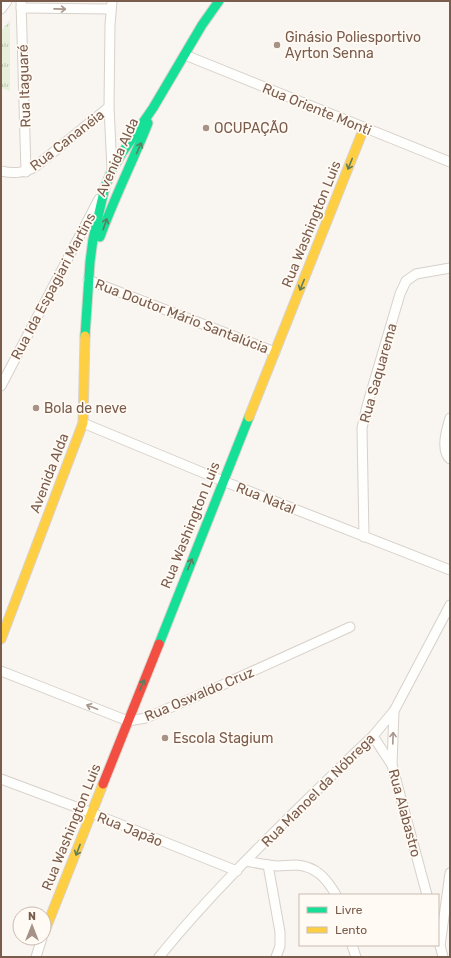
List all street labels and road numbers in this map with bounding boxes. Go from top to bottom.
street label: Rua Itaguaré [15,44,34,128]
street label: Rua Oriente Monti [260,80,374,139]
street label: Rua Cananéia [27,106,108,175]
street label: Avenida Alda [93,115,142,199]
street label: Rua Washington Luis [278,158,345,290]
street label: Rua Ida Espagiari Martins [7,210,99,363]
street label: Rua Doutor Mário Santalúcia [93,275,271,357]
street label: Rua Saquarema [356,321,401,425]
street label: Avenida Alda [26,431,72,515]
street label: Rua Washington Luis [157,459,224,591]
street label: Rua Natal [234,479,298,518]
street label: Rua Oswaldo Cruz [142,664,257,725]
street label: Rua Manoel da Nóbrega [258,730,379,851]
street label: Rua Washington Luis [38,761,105,893]
street label: Rua Alabastro [385,767,424,859]
street label: Rua Japão [94,809,165,850]

